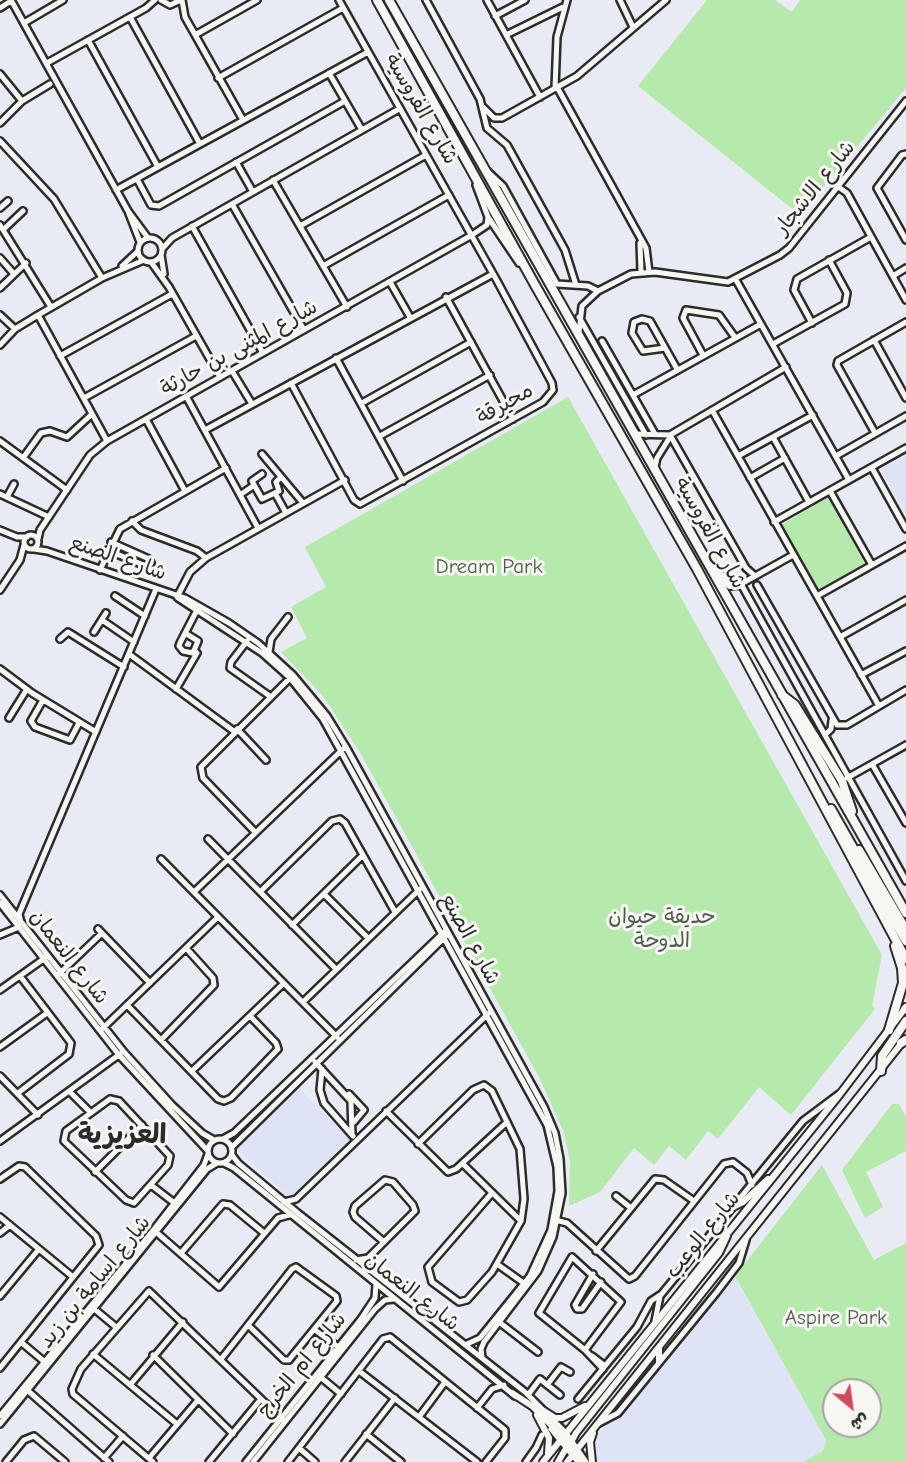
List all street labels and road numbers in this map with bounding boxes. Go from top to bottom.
street label: شارع الفروسية [379,49,463,169]
street label: شارع الاشجار [769,136,861,240]
street label: شارع المثنى بن حارثة [156,294,322,402]
street label: محيرقة [472,378,538,430]
street label: شارع الفروسية [669,473,751,593]
street label: شارع الصنع [66,530,170,586]
street label: شارع الصنع [435,889,505,989]
street label: شارع النعمان [24,905,114,1009]
street label: شارع الوعب [660,1187,746,1283]
street label: شارع اسامة بن زيد [34,1211,156,1353]
street label: شارع النعمان [360,1247,464,1337]
street label: شارع ام الخرج [252,1308,352,1422]

